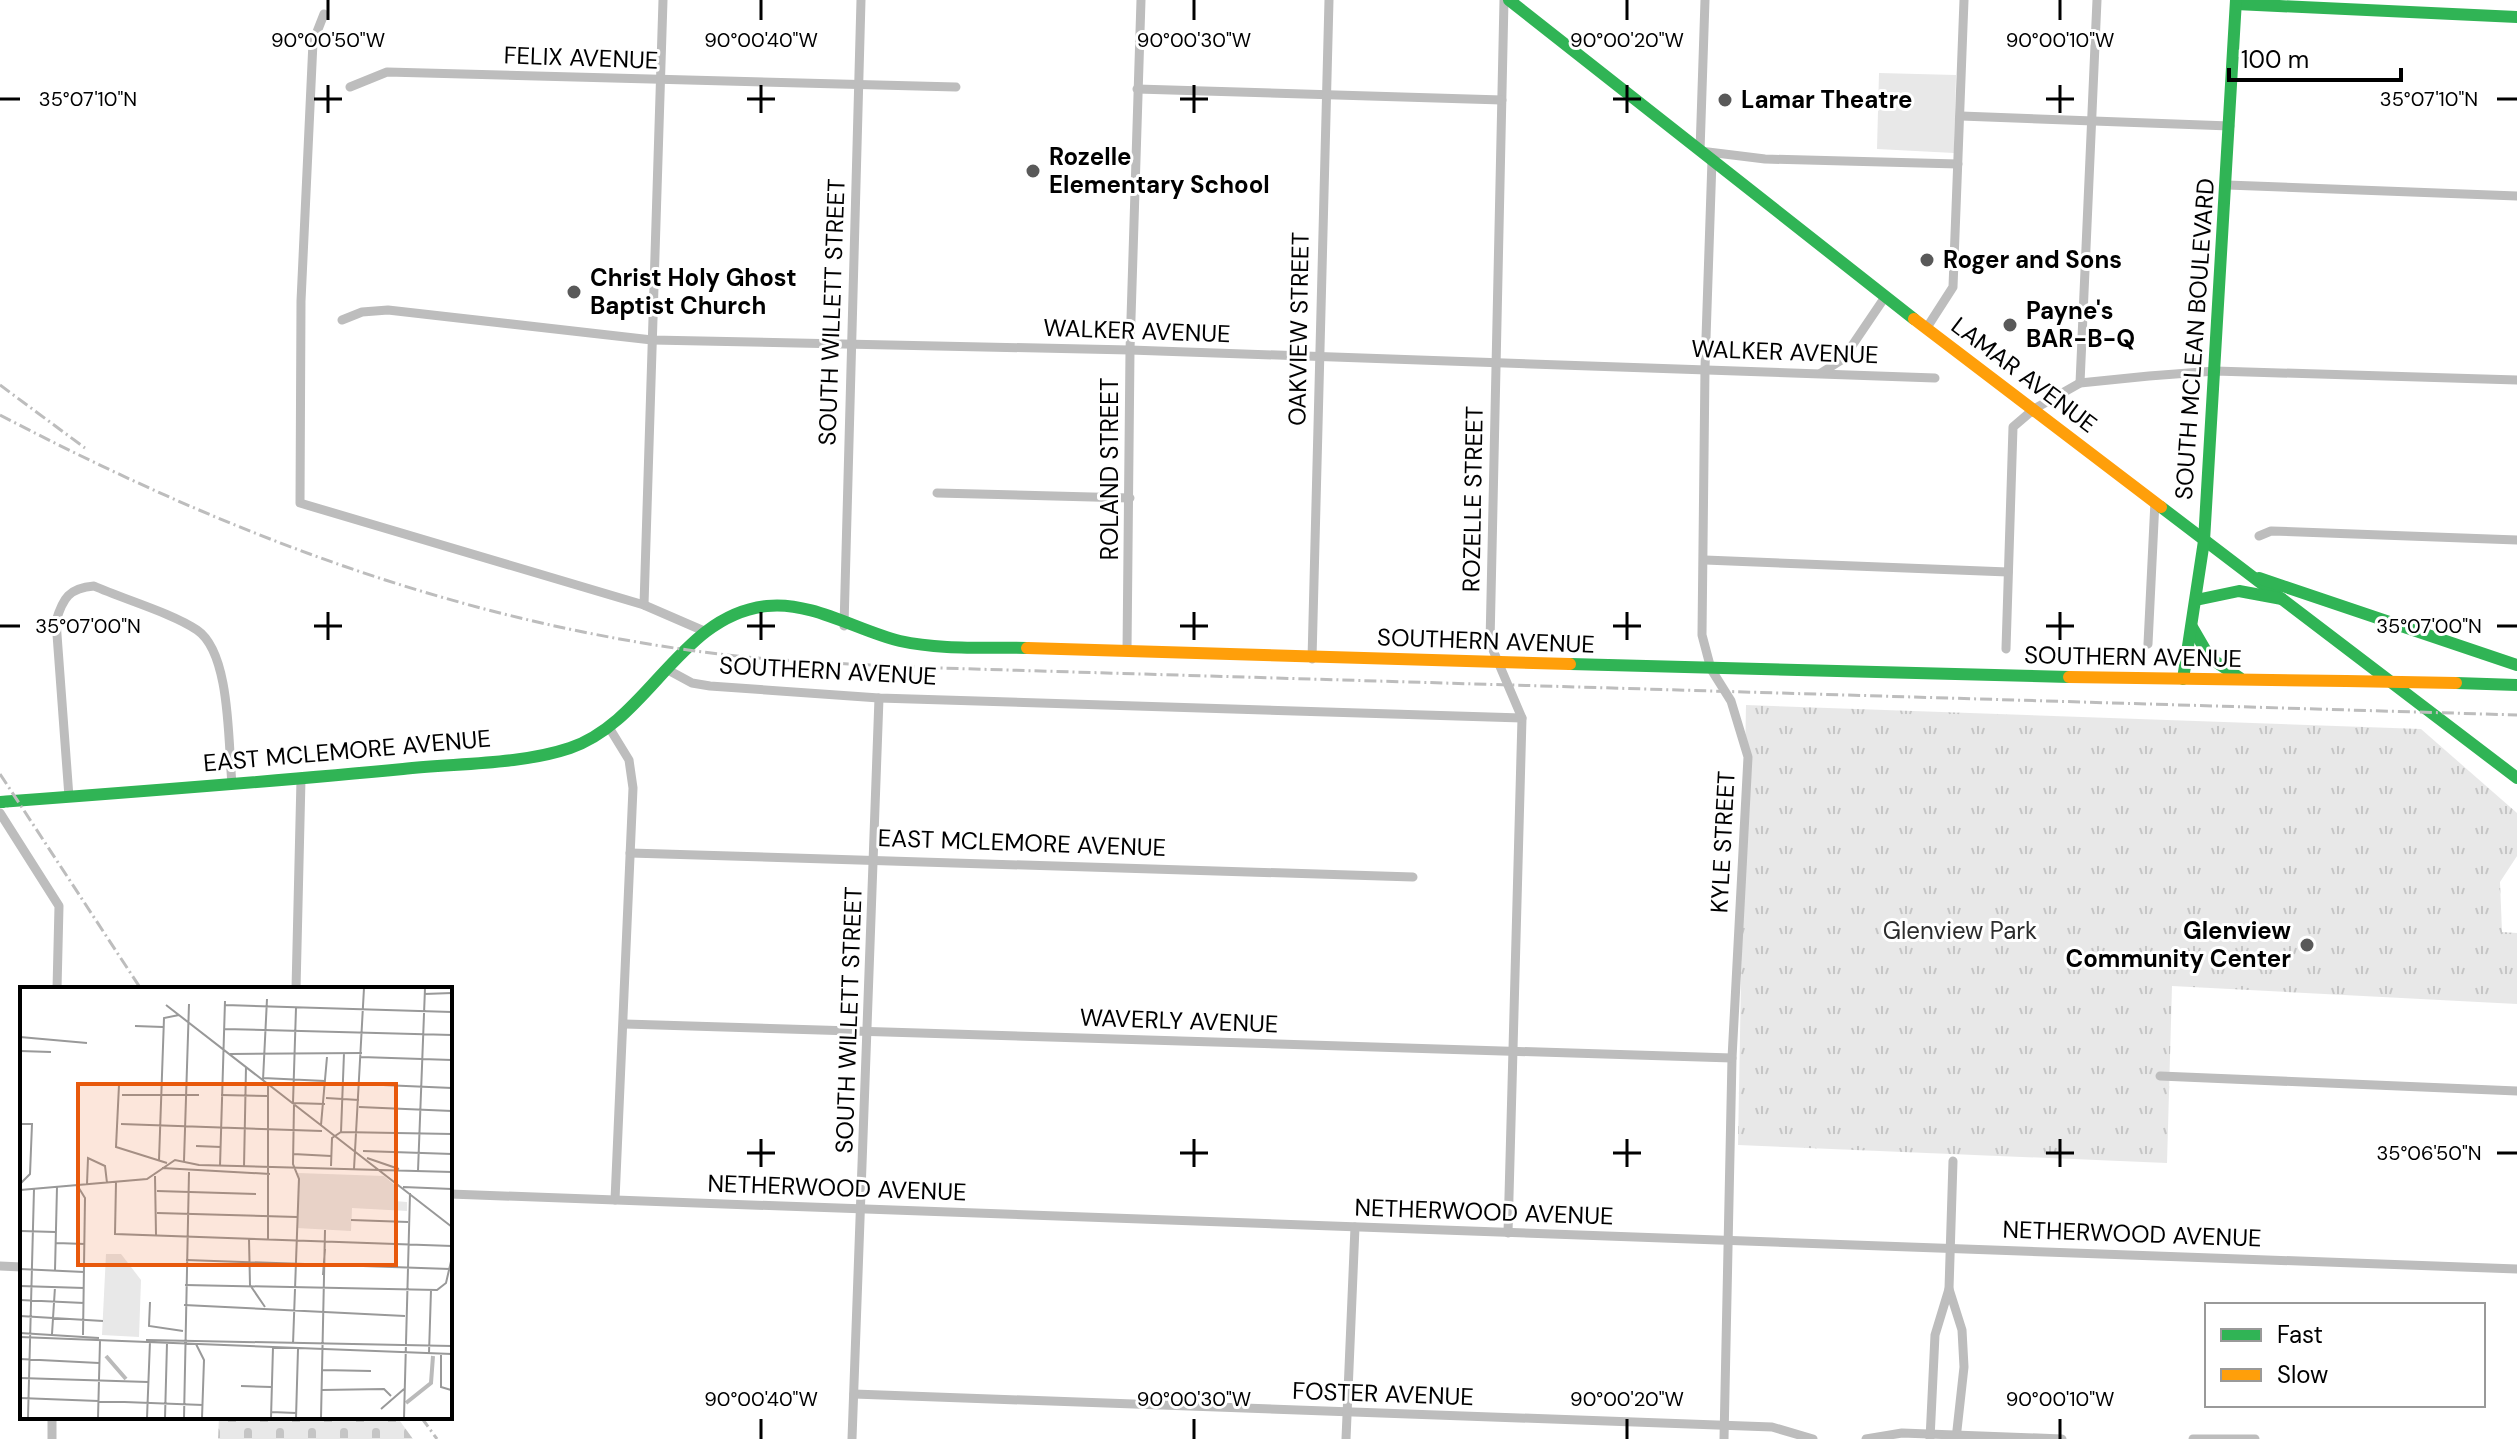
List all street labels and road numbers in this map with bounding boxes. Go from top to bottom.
street label: FELIX AVENUE [503,39,659,76]
street label: SOUTH MCLEAN BOULEVARD [2168,177,2221,501]
street label: SOUTH WILLETT STREET [811,178,852,446]
street label: OAKVIEW STREET [1281,232,1316,426]
street label: LAMAR AVENUE [1945,310,2103,439]
street label: WALKER AVENUE [1043,312,1231,349]
street label: WALKER AVENUE [1691,333,1879,370]
street label: ROLAND STREET [1094,378,1125,560]
street label: ROZELLE STREET [1455,406,1490,592]
street label: SOUTHERN AVENUE [1377,621,1595,660]
street label: SOUTHERN AVENUE [2024,639,2242,674]
street label: SOUTHERN AVENUE [718,649,938,692]
street label: EAST MCLEMORE AVENUE [202,722,492,779]
street label: KYLE STREET [1703,770,1742,914]
street label: EAST MCLEMORE AVENUE [877,822,1167,863]
street label: SOUTH WILLETT STREET [828,886,869,1154]
street label: WAVERLY AVENUE [1079,1002,1279,1039]
street label: NETHERWOOD AVENUE [707,1167,967,1208]
street label: NETHERWOOD AVENUE [1354,1191,1614,1232]
street label: NETHERWOOD AVENUE [2002,1213,2262,1254]
street label: FOSTER AVENUE [1292,1375,1474,1412]

